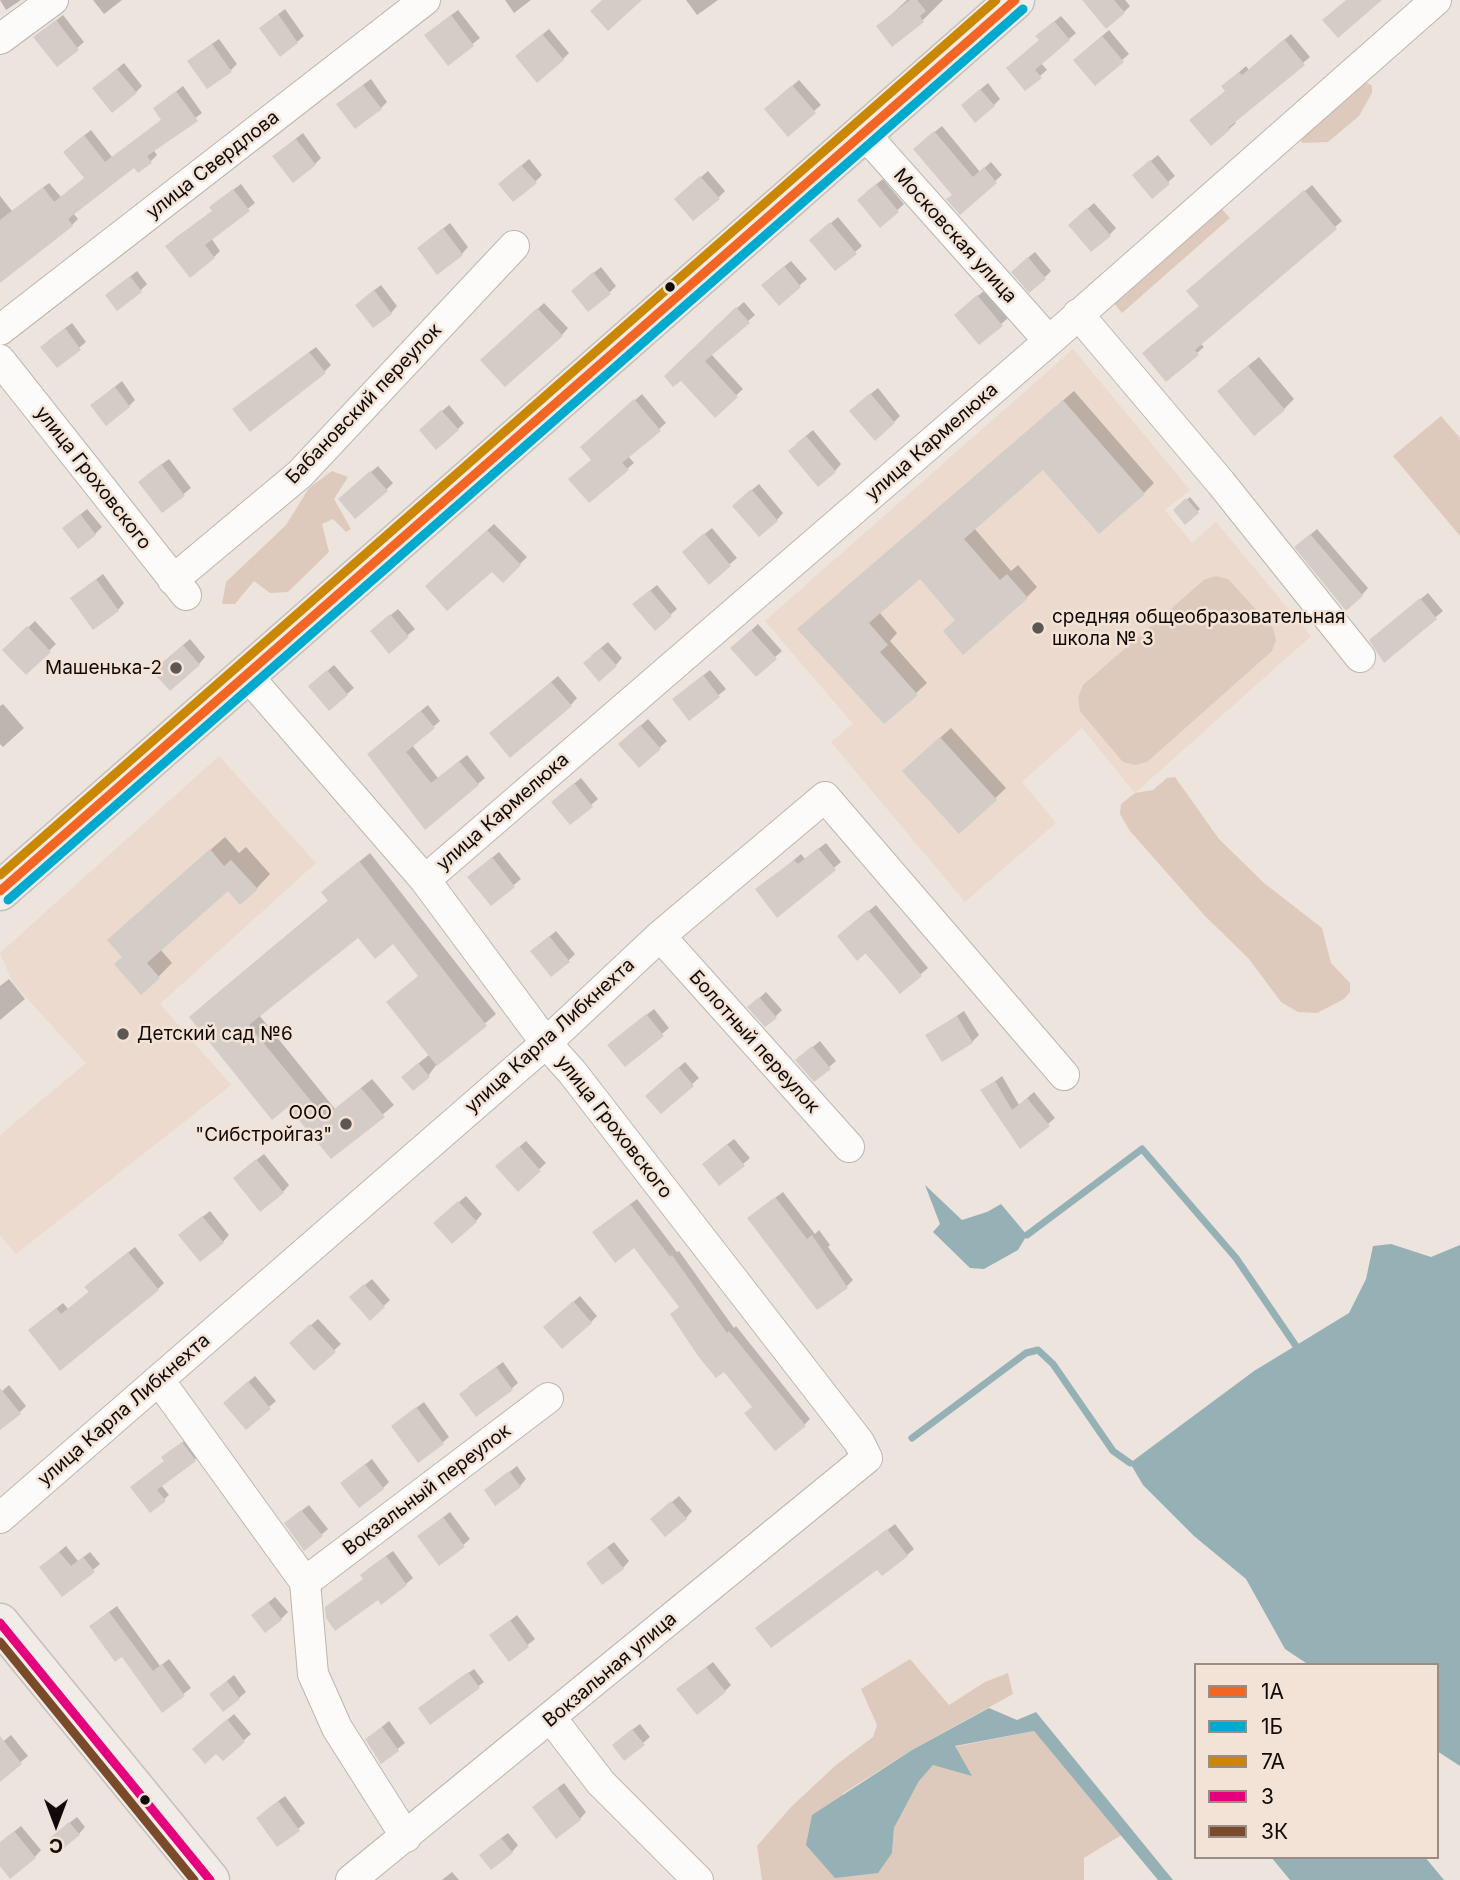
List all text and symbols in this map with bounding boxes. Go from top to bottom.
street label: улица Свердлова [142,106,284,224]
street label: Московская улица [889,164,1021,308]
unlabelled marker [663,280,677,294]
street label: Бабановский переулок [281,319,447,489]
street label: улица Кармелюка [861,378,1003,506]
street label: улица Гроховского [30,402,156,554]
place label: средняя общеобразовательная школа № 3 [1052,606,1345,650]
marker: средняя общеобразовательная школа № 3 [1030,620,1046,636]
place label: Машенька-2 [45,657,162,679]
marker: Машенька-2 [168,660,184,676]
street label: улица Кармелюка [432,748,574,876]
street label: улица Карла Либкнехта [460,954,640,1118]
street label: Болотный переулок [684,966,824,1118]
place label: Детский сад №6 [137,1023,293,1045]
marker: Детский сад №6 [115,1026,131,1042]
street label: улица Гроховского [551,1051,677,1203]
place label: ООО "Сибстройгаз" [195,1102,332,1146]
marker: ООО "Сибстройгаз" [338,1116,354,1132]
street label: улица Карла Либкнехта [33,1329,215,1491]
street label: Вокзальный переулок [339,1419,515,1561]
street label: Вокзальная улица [539,1608,681,1732]
legend [1194,1663,1439,1859]
text: 1А [1261,1679,1284,1704]
text: 1Б [1261,1714,1283,1739]
text: 7А [1261,1749,1285,1774]
text: 3 [1261,1784,1274,1809]
north arrow [21,1789,91,1859]
unlabelled marker [138,1793,152,1807]
text: 3К [1261,1819,1288,1844]
text: С [49,1834,63,1857]

